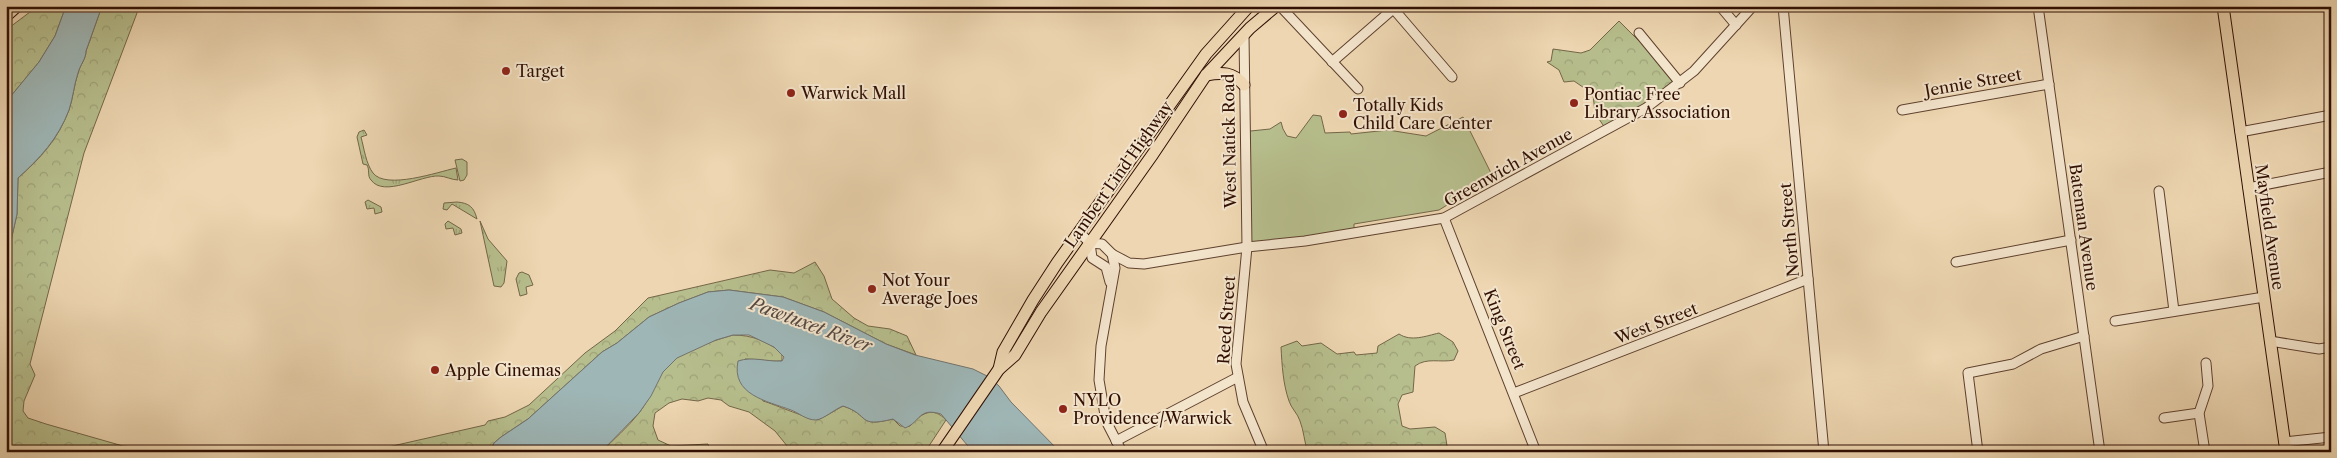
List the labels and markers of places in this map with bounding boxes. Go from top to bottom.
place label: Target [516,61,565,81]
marker: Target [500,65,512,77]
place label: Warwick Mall [800,83,906,103]
place label: Pontiac Free Library Association [1584,84,1731,122]
marker: Warwick Mall [785,87,797,99]
place label: Totally Kids Child Care Center [1353,95,1492,133]
marker: Pontiac Free Library Association [1568,97,1580,109]
marker: Totally Kids Child Care Center [1337,108,1349,120]
place label: Not Your Average Joes [881,270,978,308]
marker: Not Your Average Joes [866,283,878,295]
place label: Apple Cinemas [444,360,561,380]
marker: Apple Cinemas [429,364,441,376]
place label: NYLO Providence/Warwick [1073,390,1233,428]
marker: NYLO Providence/Warwick [1057,403,1069,415]

